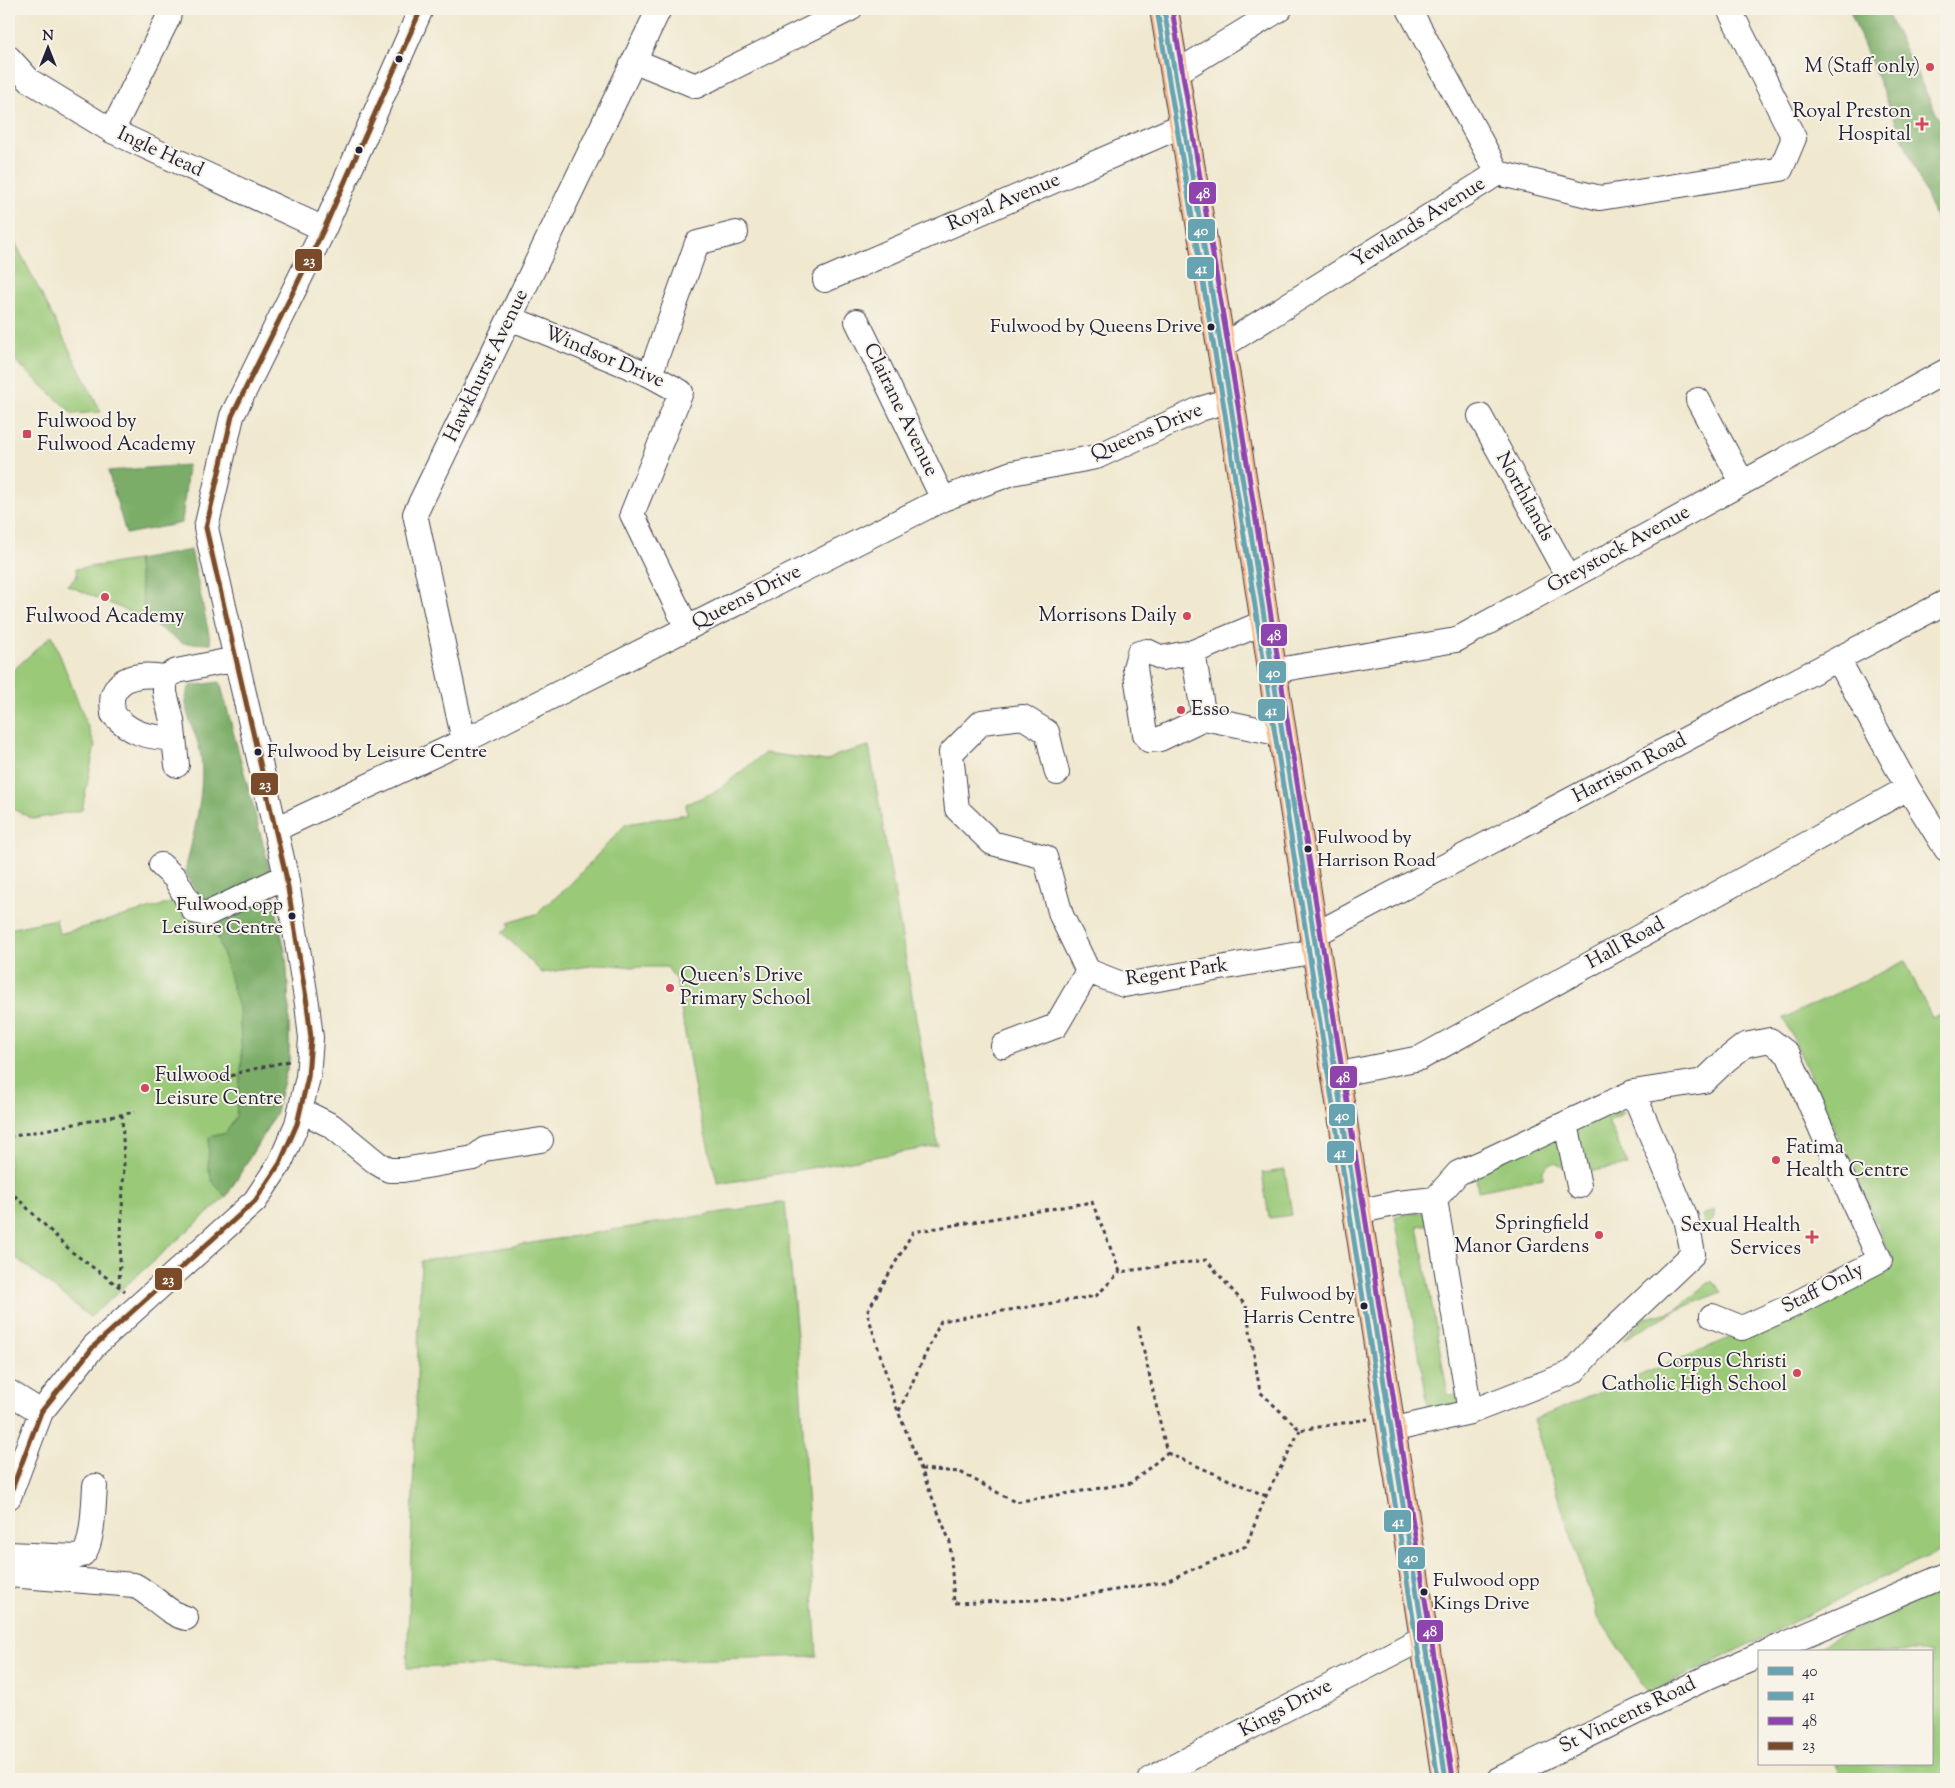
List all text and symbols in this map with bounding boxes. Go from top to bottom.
north arrow [22,22,72,72]
text: N [42,27,54,47]
place label: M (Staff only) [1804,53,1920,82]
unlabelled marker [394,54,404,64]
marker: M (Staff only) [1924,61,1936,73]
place label: Royal Preston Hospital [1793,98,1911,150]
marker: Royal Preston Hospital [1915,117,1929,131]
street label: Ingle Head [112,120,208,186]
unlabelled marker [354,145,364,155]
street label: Royal Avenue [943,166,1065,240]
street label: Yewlands Avenue [1347,170,1491,276]
line badge: 48 [1188,181,1217,205]
text: 48 [1195,185,1210,205]
line badge: 40 [1187,218,1216,242]
text: 40 [1193,222,1209,242]
line badge: 23 [294,248,323,272]
text: 23 [303,252,315,272]
line badge: 41 [1186,256,1215,280]
text: 41 [1194,260,1207,280]
street label: Hawkhurst Avenue [437,285,537,447]
place label: Fulwood by Queens Drive [990,314,1202,341]
street label: Windsor Drive [539,320,669,396]
marker: Fulwood by Queens Drive [1206,322,1216,332]
street label: Clairane Avenue [855,338,945,482]
street label: Queens Drive [1087,396,1207,470]
place label: Fulwood by Fulwood Academy [37,408,196,460]
marker: Fulwood by Fulwood Academy [21,428,33,440]
street label: Northlands [1487,447,1561,547]
street label: Greystock Avenue [1542,499,1696,601]
street label: Queens Drive [687,558,807,638]
marker: Fulwood Academy [99,591,111,603]
place label: Morrisons Daily [1038,602,1177,631]
place label: Fulwood Academy [25,603,185,632]
marker: Morrisons Daily [1181,610,1193,622]
line badge: 48 [1260,623,1288,647]
text: 48 [1266,627,1281,647]
line badge: 40 [1258,660,1287,684]
text: 40 [1265,664,1281,684]
place label: Esso [1191,696,1230,725]
line badge: 41 [1257,698,1286,722]
text: 41 [1264,702,1277,722]
marker: Esso [1175,704,1187,716]
street label: Harrison Road [1568,727,1692,811]
place label: Fulwood by Leisure Centre [267,739,487,766]
marker: Fulwood by Leisure Centre [253,747,263,757]
line badge: 23 [250,772,279,796]
text: 23 [259,776,271,796]
place label: Fulwood by Harrison Road [1317,825,1436,875]
marker: Fulwood by Harrison Road [1303,844,1313,854]
place label: Fulwood opp Leisure Centre [162,892,283,942]
marker: Fulwood opp Leisure Centre [287,911,297,921]
street label: Hall Road [1582,911,1670,977]
street label: Regent Park [1124,951,1230,995]
place label: Queen's Drive Primary School [680,962,812,1014]
marker: Queen's Drive Primary School [664,982,676,994]
place label: Fulwood Leisure Centre [155,1062,283,1114]
line badge: 48 [1329,1065,1358,1089]
text: 48 [1335,1069,1350,1089]
marker: Fulwood Leisure Centre [139,1082,151,1094]
line badge: 40 [1328,1103,1356,1127]
text: 40 [1334,1107,1350,1127]
place label: Fatima Health Centre [1786,1134,1909,1186]
line badge: 41 [1326,1140,1355,1164]
text: 41 [1333,1144,1346,1164]
marker: Fatima Health Centre [1770,1154,1782,1166]
place label: Springfield Manor Gardens [1454,1210,1589,1262]
place label: Sexual Health Services [1680,1212,1801,1264]
marker: Springfield Manor Gardens [1593,1229,1605,1241]
marker: Sexual Health Services [1805,1230,1819,1244]
street label: Staff Only [1777,1256,1869,1322]
line badge: 23 [154,1267,183,1291]
text: 23 [162,1271,174,1291]
place label: Fulwood by Harris Centre [1243,1282,1356,1332]
marker: Fulwood by Harris Centre [1359,1301,1369,1311]
place label: Corpus Christi Catholic High School [1602,1348,1787,1400]
marker: Corpus Christi Catholic High School [1791,1367,1803,1379]
line badge: 41 [1383,1509,1412,1533]
text: 41 [1391,1513,1404,1533]
line badge: 40 [1397,1546,1426,1570]
text: 40 [1403,1549,1419,1569]
place label: Fulwood opp Kings Drive [1433,1568,1540,1618]
marker: Fulwood opp Kings Drive [1419,1587,1429,1597]
line badge: 48 [1416,1619,1444,1643]
text: 48 [1422,1623,1437,1643]
legend [1758,1650,1932,1766]
text: 40 [1802,1662,1817,1683]
street label: St Vincents Road [1555,1670,1701,1762]
street label: Kings Drive [1234,1672,1338,1746]
text: 41 [1802,1686,1815,1707]
text: 48 [1802,1712,1817,1733]
text: 23 [1802,1736,1815,1757]

